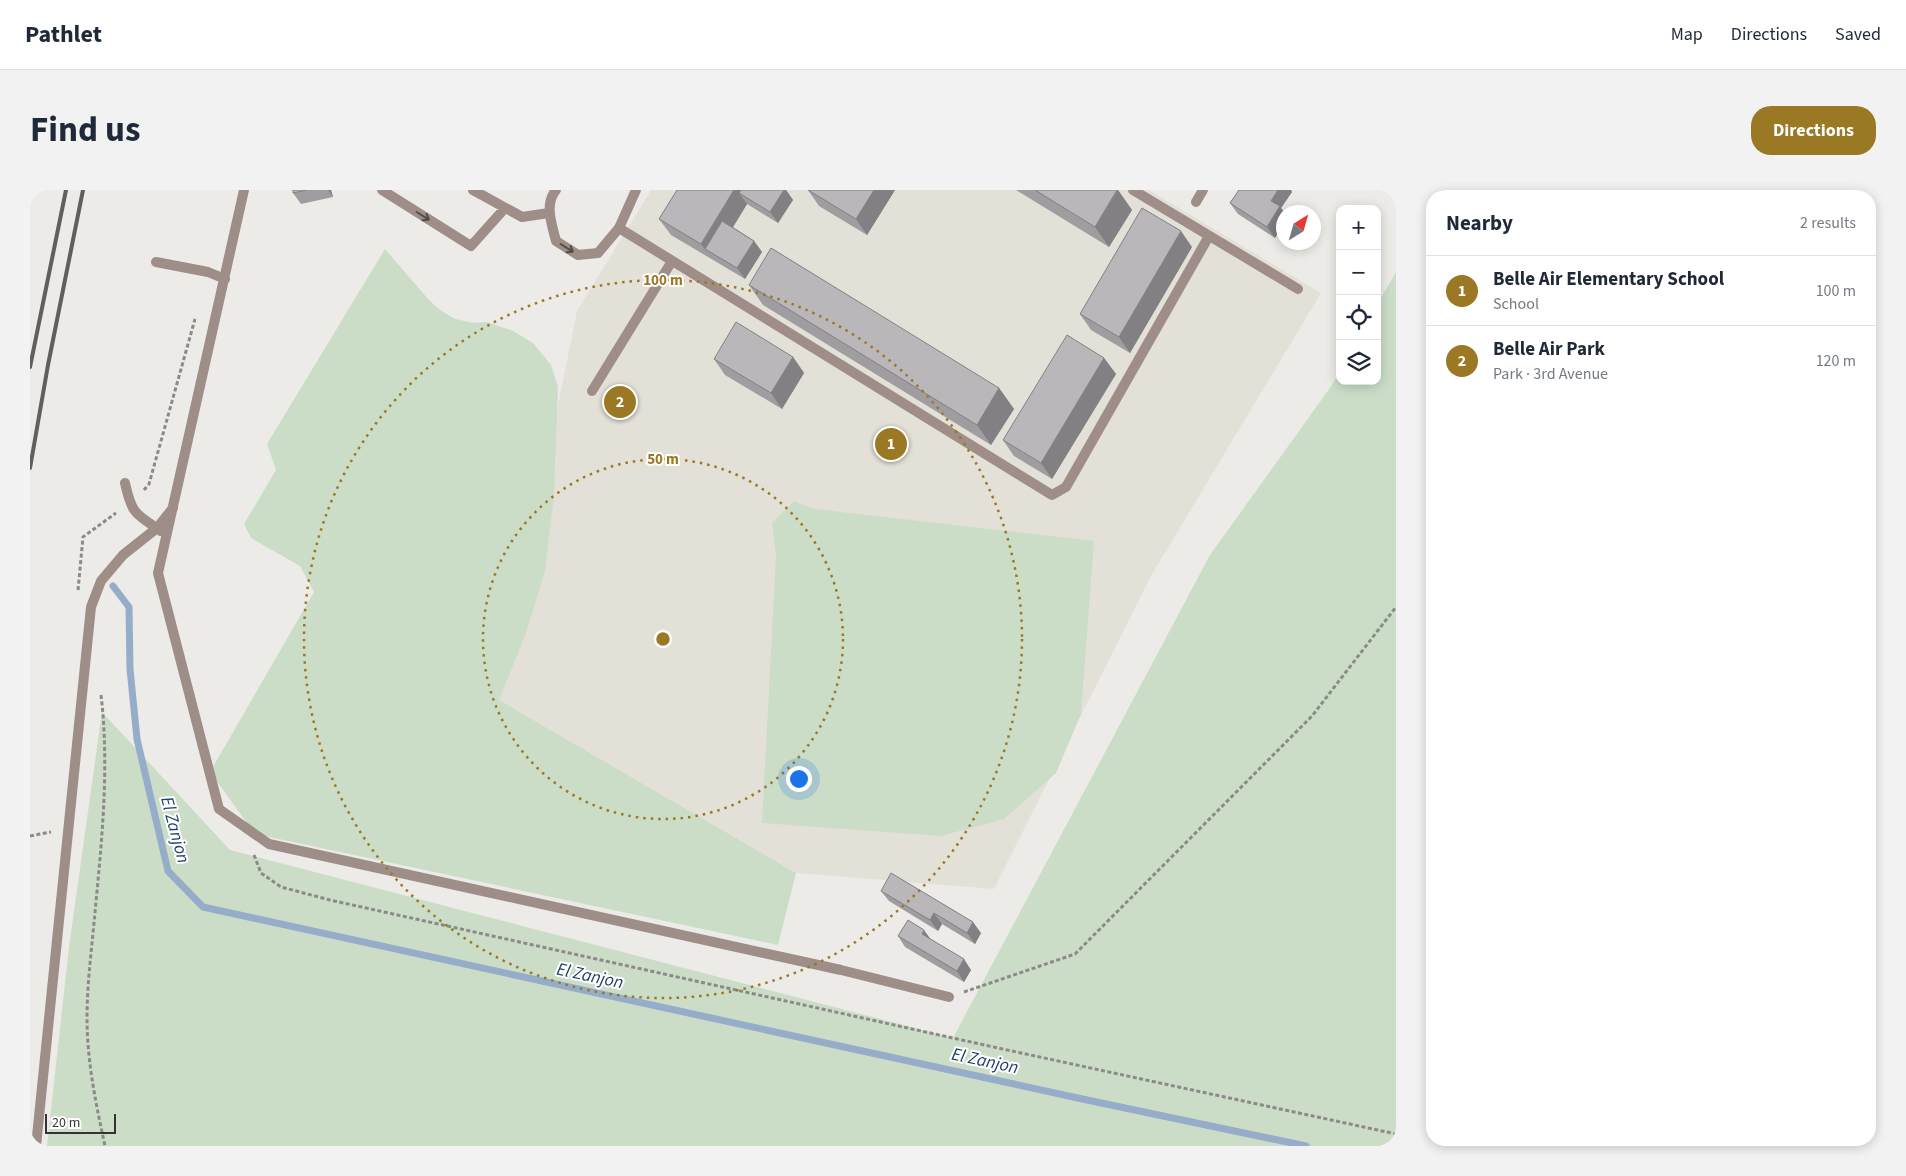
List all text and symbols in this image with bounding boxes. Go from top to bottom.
text: Pathlet [25,17,102,52]
text: Map [1671,22,1703,47]
text: Directions [1731,22,1807,47]
text: Saved [1835,22,1881,47]
text: Find us [30,105,140,155]
button: Directions [1751,106,1876,155]
north arrow [1276,205,1321,250]
map controls [1336,205,1381,385]
button: + [1336,205,1381,250]
text: Nearby [1446,208,1513,238]
one-way arrow [416,211,430,221]
text: 2 results [1800,212,1856,234]
one-way arrow [559,243,573,253]
button: − [1336,250,1381,295]
text: Belle Air Elementary School [1493,266,1724,293]
text: 100 m [643,270,683,291]
text: 1 [1458,280,1466,302]
text: 100 m [1816,280,1856,302]
text: School [1493,293,1539,315]
button: locate [1336,295,1381,340]
text: Belle Air Park [1493,336,1605,363]
button: layers [1336,340,1381,385]
text: 2 [1458,350,1466,372]
text: 120 m [1816,350,1856,372]
text: Park · 3rd Avenue [1493,363,1608,385]
pin: 2 [604,383,636,421]
pin: 1 [875,425,907,463]
text: 50 m [647,449,679,470]
centre of rings [654,630,672,648]
your location [786,766,812,792]
water label: El Zanjon [154,794,196,866]
water label: El Zanjon [554,957,626,995]
water label: El Zanjon [949,1042,1021,1080]
scale bar [45,1111,116,1134]
text: 20 m [52,1113,80,1133]

